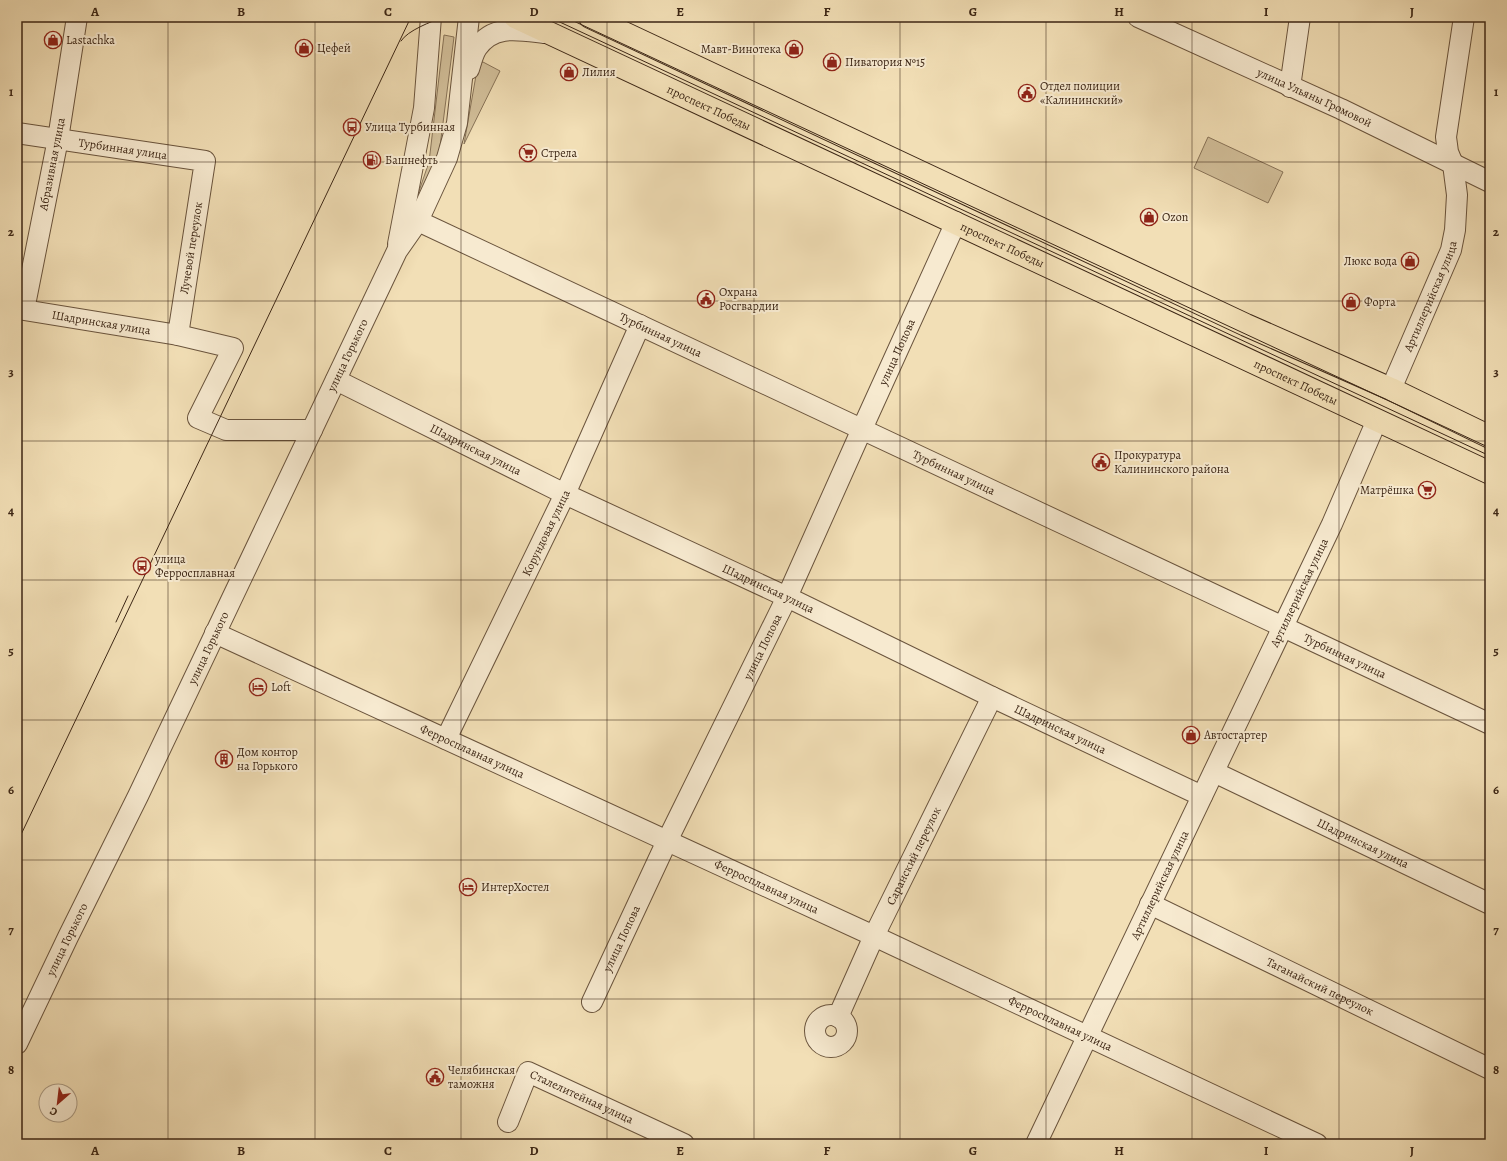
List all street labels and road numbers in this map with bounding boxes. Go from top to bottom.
street label: улица Ульяны Громовой [1254,64,1374,131]
street label: проспект Победы [664,81,753,134]
street label: Абразивная улица [35,116,69,213]
street label: Турбинная улица [77,134,169,163]
street label: Лучевой переулок [176,201,206,295]
street label: проспект Победы [958,218,1047,271]
street label: Артиллерийская улица [1400,239,1461,355]
street label: Шадринская улица [51,307,152,339]
street label: Турбинная улица [617,309,705,361]
street label: улица Горького [323,316,372,395]
street label: улица Попова [874,316,919,389]
street label: проспект Победы [1251,356,1340,409]
street label: Шадринская улица [427,420,524,479]
street label: Турбинная улица [910,446,998,499]
street label: Корундовая улица [518,487,574,579]
street label: Артиллерийская улица [1266,535,1332,651]
street label: Шадринская улица [720,560,817,617]
street label: улица Горького [184,609,233,688]
street label: улица Попова [739,611,786,683]
street label: Турбинная улица [1301,630,1389,682]
street label: Шадринская улица [1012,701,1109,758]
street label: Ферросплавная улица [417,720,527,782]
street label: Саранский переулок [883,804,945,908]
street label: Шадринская улица [1314,814,1412,872]
street label: Артиллерийская улица [1126,827,1193,943]
street label: Ферросплавная улица [712,856,822,918]
street label: улица Горького [42,900,92,979]
street label: улица Попова [599,902,644,975]
street label: Таганайский переулок [1264,954,1376,1019]
street label: Ферросплавная улица [1006,992,1115,1055]
street label: Сталелитейная улица [527,1066,636,1128]

